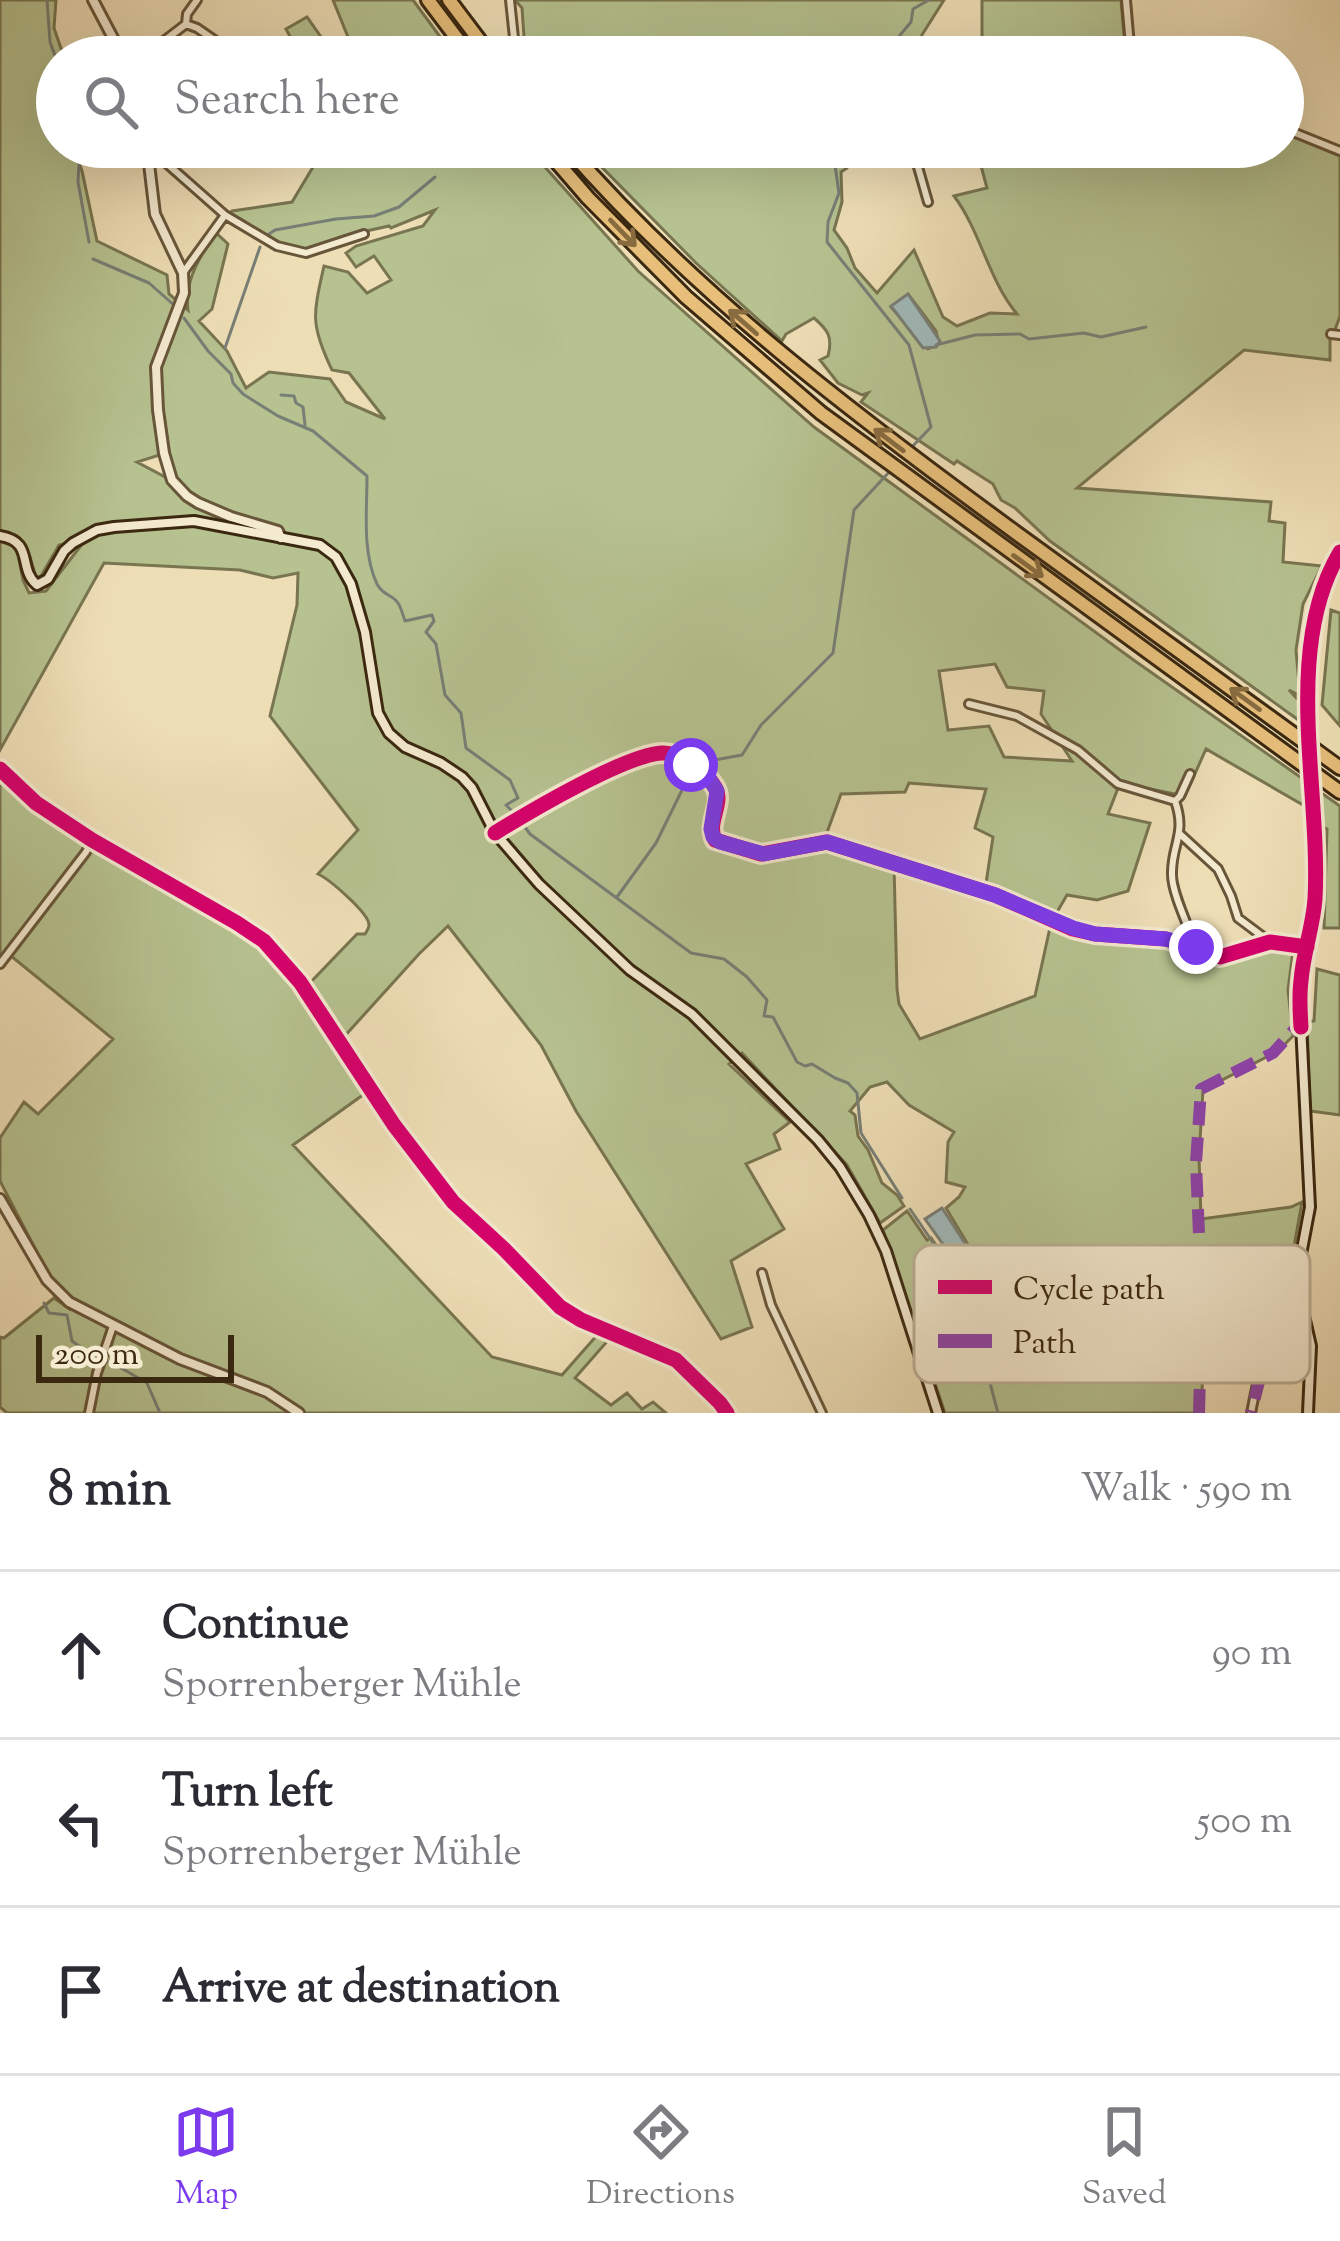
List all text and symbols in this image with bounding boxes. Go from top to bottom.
search box [36,36,1304,168]
icon: search [78,69,144,135]
text: Search here [174,70,400,135]
one-way arrow [608,218,636,247]
one-way arrow [728,309,759,336]
one-way arrow [873,427,906,453]
one-way arrow [1011,553,1044,578]
one-way arrow [1229,687,1262,713]
route start [664,738,718,792]
route end [1169,920,1223,974]
legend [914,1245,1310,1383]
text: Cycle path [1013,1267,1165,1315]
text: Path [1013,1321,1077,1369]
scale bar [36,1329,234,1382]
text: 200 m [54,1332,139,1380]
text: 8 min [48,1455,171,1528]
text: Walk · 590 m [1081,1463,1292,1519]
text: Continue [162,1594,349,1659]
icon: ahead [48,1622,114,1688]
text: 90 m [1212,1627,1292,1683]
text: Sporrenberger Mühle [162,1659,522,1715]
text: Turn left [162,1762,333,1827]
icon: left [48,1790,114,1856]
text: 500 m [1197,1795,1292,1851]
text: Sporrenberger Mühle [162,1827,522,1883]
icon: arrive [48,1958,114,2024]
text: Arrive at destination [162,1958,560,2023]
tab: Map [173,2099,239,2219]
tab: Directions [586,2099,735,2219]
tab: Saved [1082,2099,1167,2219]

